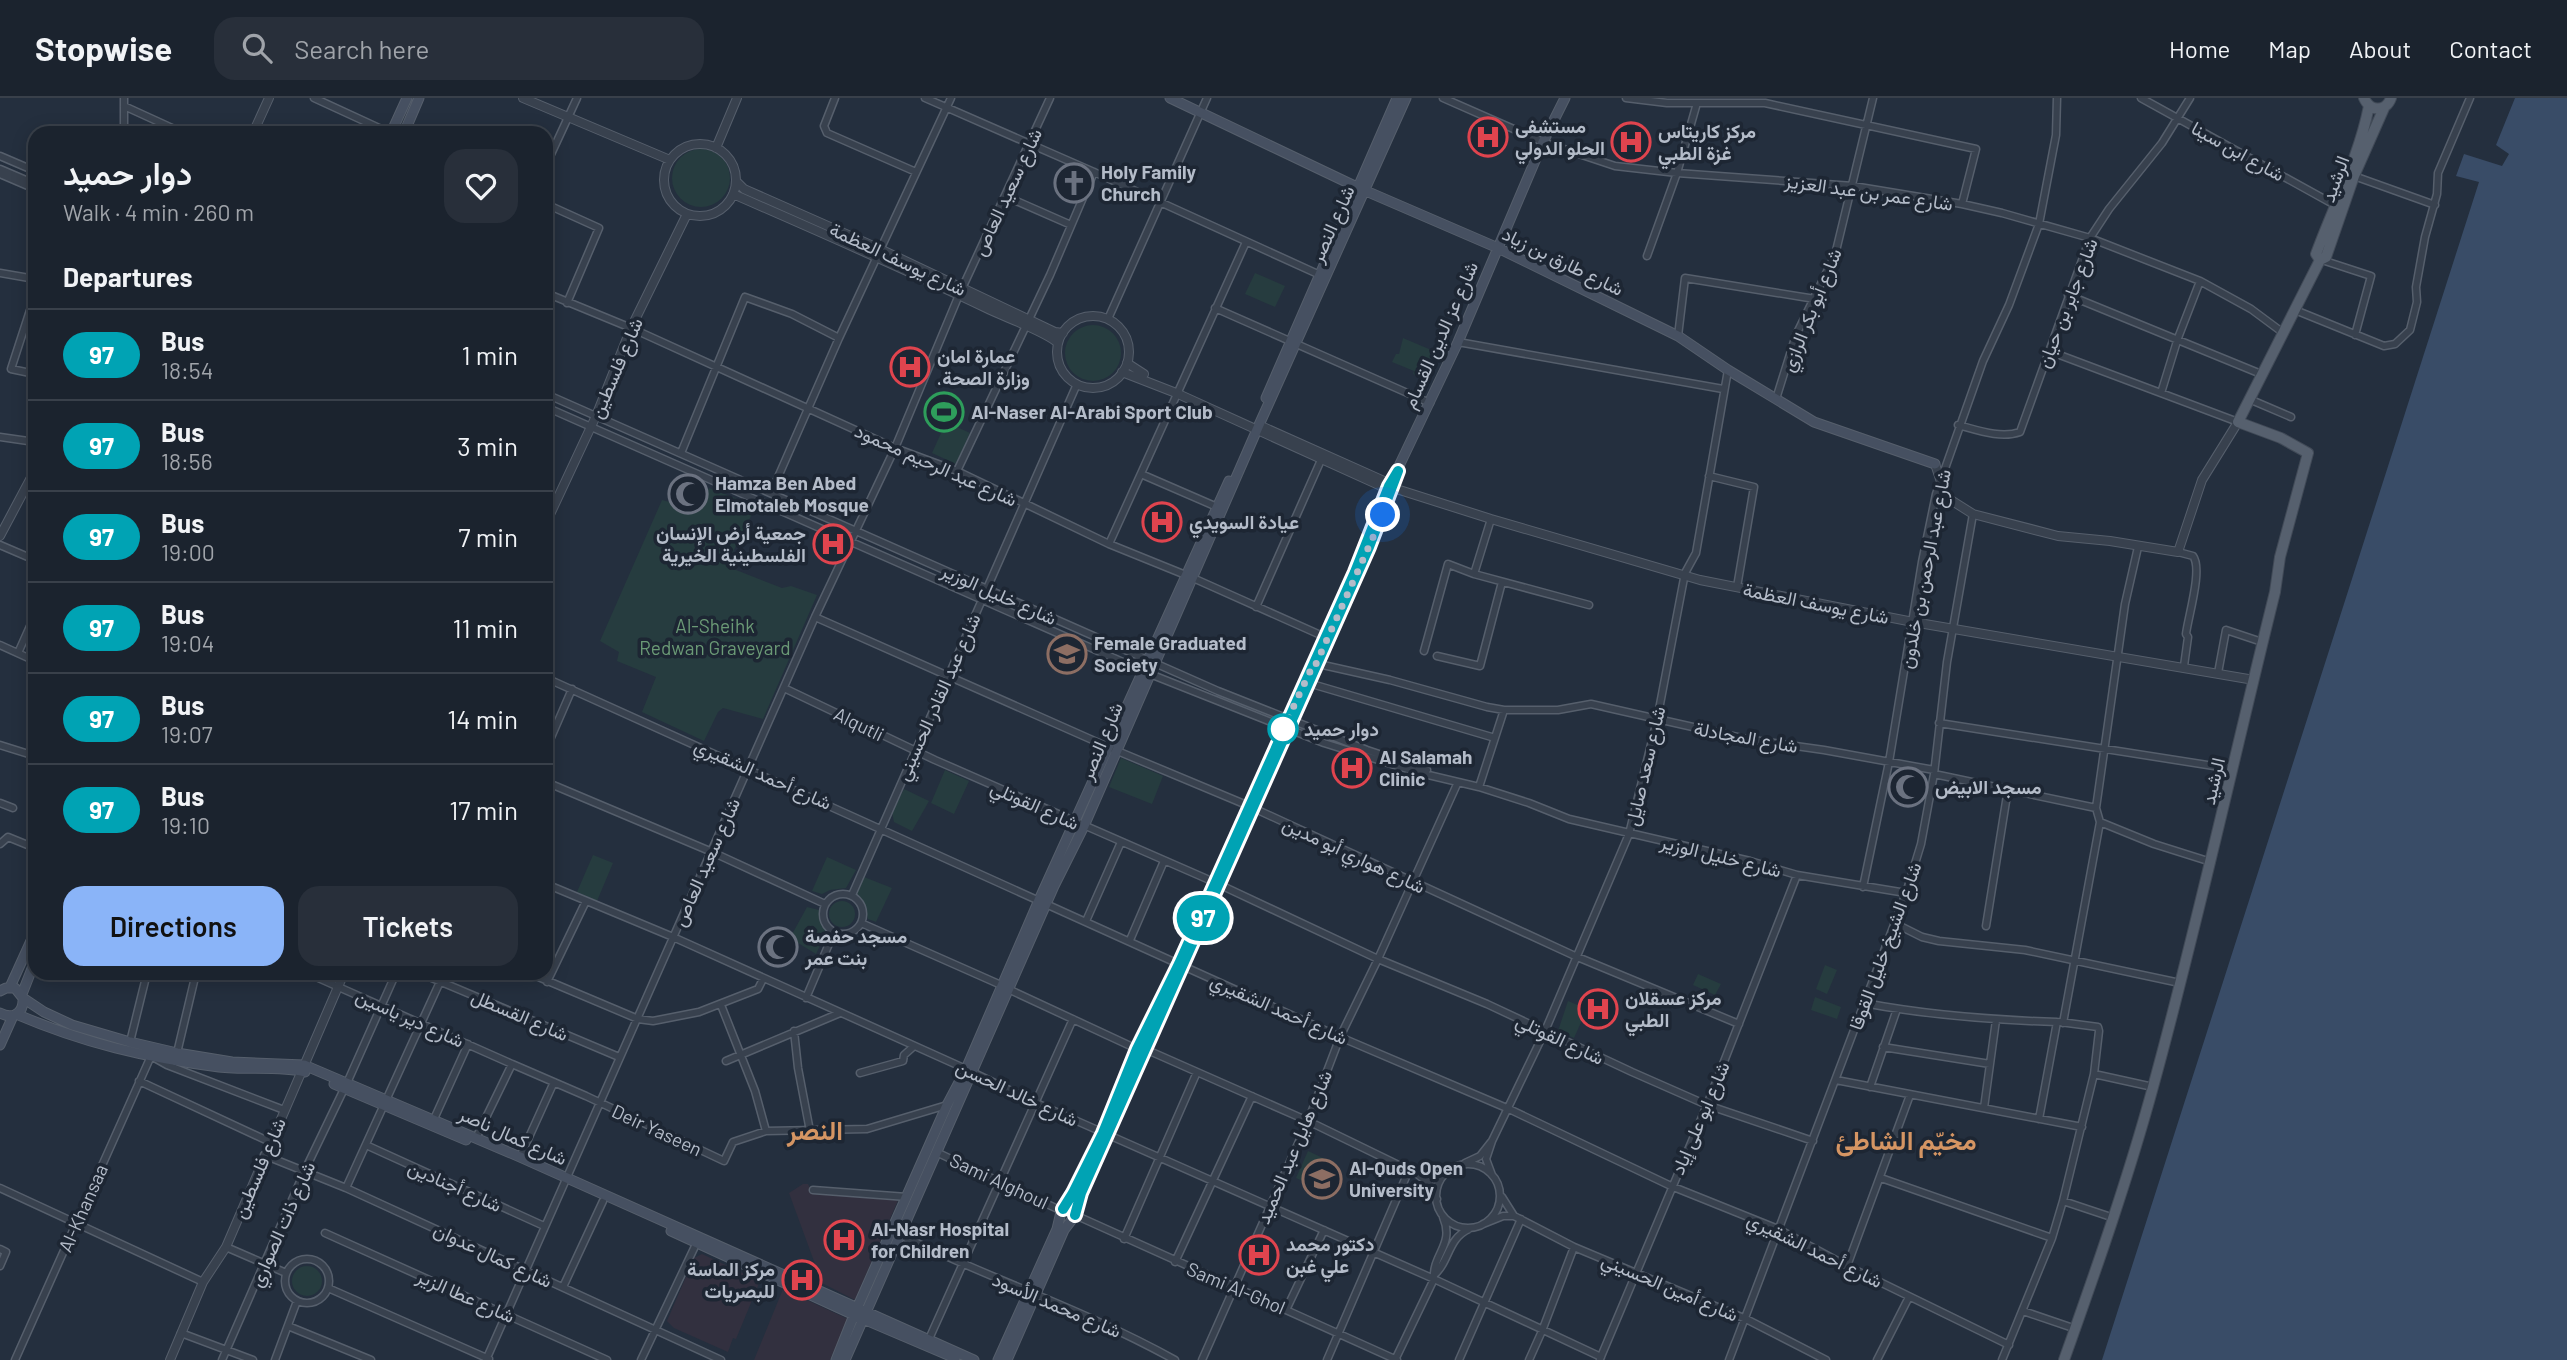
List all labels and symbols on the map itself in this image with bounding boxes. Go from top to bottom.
place label: مستشفى الحلو الدولي [1515,114,1605,165]
hospital icon: مستشفى الحلو الدولي [1467,116,1509,158]
street label: شارع ابن سينا [2187,116,2289,187]
place label: مركز كاريتاس غزة الطبي [1658,119,1756,170]
hospital icon: مركز كاريتاس غزة الطبي [1610,121,1652,163]
street label: شارع سعيد العاص [967,124,1048,260]
street label: الرشيد [2316,152,2354,206]
place label: Holy Family Church [1101,160,1197,205]
church icon: Holy Family Church [1053,162,1095,204]
street label: شارع عمر بن عبد العزيز [1782,168,1955,217]
street label: شارع النصر [1304,182,1361,268]
street label: شارع يوسف العظمة [825,217,970,302]
street label: شارع طارق بن زياد [1498,221,1628,302]
street label: شارع جابر بن حيان [2031,235,2104,372]
street label: شارع أبو بكر الرازي [1775,245,1850,377]
street label: شارع عز الدين القسام [1397,258,1484,413]
street label: شارع فلسطين [584,314,649,422]
place label: عمارة امان .وزارة الصحة [937,344,1030,391]
hospital icon: عمارة امان .وزارة الصحة [889,346,931,388]
sports icon: Al-Naser Al-Arabi Sport Club [923,391,965,433]
place label: Al-Naser Al-Arabi Sport Club [971,400,1213,423]
street label: شارع عبد الرحيم محمود [851,418,1021,512]
street label: شارع عبد الرحمن بن خلدون [1894,467,1957,671]
place label: Hamza Ben Abed Elmotaleb Mosque [715,471,869,516]
mosque icon: Hamza Ben Abed Elmotaleb Mosque [667,473,709,515]
your location [1365,497,1400,532]
hospital icon: عيادة السويدي [1141,501,1183,543]
place label: عيادة السويدي [1189,510,1299,539]
place label: جمعية أرض الإنسان الفلسطينية الخيرية [656,521,806,568]
hospital icon: جمعية أرض الإنسان الفلسطينية الخيرية [812,523,854,565]
street label: شارع خليل الوزير [936,557,1060,631]
street label: شارع يوسف العظمة [1741,577,1891,630]
street label: شارع عبد القادر الحسيني [890,610,989,786]
park label: Al-Sheihk Redwan Graveyard [639,614,791,659]
place label: Female Graduated Society [1094,631,1247,676]
school or university icon: Female Graduated Society [1046,633,1088,675]
street label: شارع النصر [1074,699,1129,785]
street label: Alqutli [830,702,888,745]
street label: شارع سعد صايل [1620,704,1671,828]
marker: دوار حميد [1268,714,1298,744]
street label: شارع المجادلة [1692,716,1800,759]
place label: دوار حميد [1304,717,1379,742]
street label: شارع أحمد الشقيري [689,733,835,819]
place label: Al Salamah Clinic [1379,745,1472,790]
hospital icon: Al Salamah Clinic [1331,747,1373,789]
street label: الرشيد [2196,755,2230,807]
mosque icon: مسجد الابيض [1887,766,1929,808]
street label: شارع القوتلي [985,775,1083,839]
place label: مسجد الابيض [1935,775,2042,799]
street label: شارع سعيد العاص [667,794,746,930]
street label: شارع هواري أبو مدين [1277,811,1429,902]
street label: شارع خليل الوزير [1657,829,1784,884]
street label: شارع الشيخ خليل القوقا [1843,859,1928,1034]
line badge: 97 [1172,895,1234,941]
place label: مسجد حفصة بنت عمر [804,924,907,971]
mosque icon: مسجد حفصة بنت عمر [757,926,799,968]
street label: شارع أحمد الشقيري [1205,968,1351,1054]
street label: شارع دير ياسين [352,983,468,1053]
street label: شارع القسطل [468,984,572,1047]
place label: مركز عسقلان الطبي [1625,986,1722,1037]
hospital icon: مركز عسقلان الطبي [1577,988,1619,1030]
street label: شارع القوتلي [1510,1008,1608,1073]
street label: شارع خالد الحسن [952,1054,1082,1133]
street label: شارع ابو على إياد [1665,1058,1736,1179]
street label: شارع هايل عبد الحميد [1251,1067,1338,1228]
street label: Deir Yaseen [609,1099,706,1160]
street label: شارع كمال ناصر [454,1101,571,1171]
street label: شارع فلسطين [227,1114,292,1222]
district label: النصر [786,1114,843,1147]
district label: مخيّم الشاطئ [1835,1124,1977,1158]
street label: Sami Alghoul [946,1148,1052,1213]
street label: شارع أجنادين [404,1155,506,1218]
place label: Al-Quds Open University [1349,1156,1463,1201]
street label: شارع ذات الصواري [244,1157,324,1292]
school or university icon: Al-Quds Open University [1301,1158,1343,1200]
street label: Al-Khansaa [53,1160,112,1255]
street label: شارع أحمد الشقيري [1742,1207,1887,1297]
street label: شارع كمال عدوان [430,1217,556,1294]
place label: Al-Nasr Hospital for Children [871,1217,1009,1262]
hospital icon: Al-Nasr Hospital for Children [823,1219,865,1261]
place label: دكتور محمد علي غبن [1286,1232,1374,1283]
hospital icon: دكتور محمد علي غبن [1238,1234,1280,1276]
street label: شارع أمين الحسيني [1597,1247,1742,1330]
street label: Sami Al-Ghol [1183,1256,1289,1319]
place label: مركز الماسة للبصريات [687,1257,775,1304]
hospital icon: مركز الماسة للبصريات [781,1259,823,1301]
street label: شارع عطا الزير [412,1263,519,1329]
street label: شارع محمد الأسود [989,1267,1125,1344]

